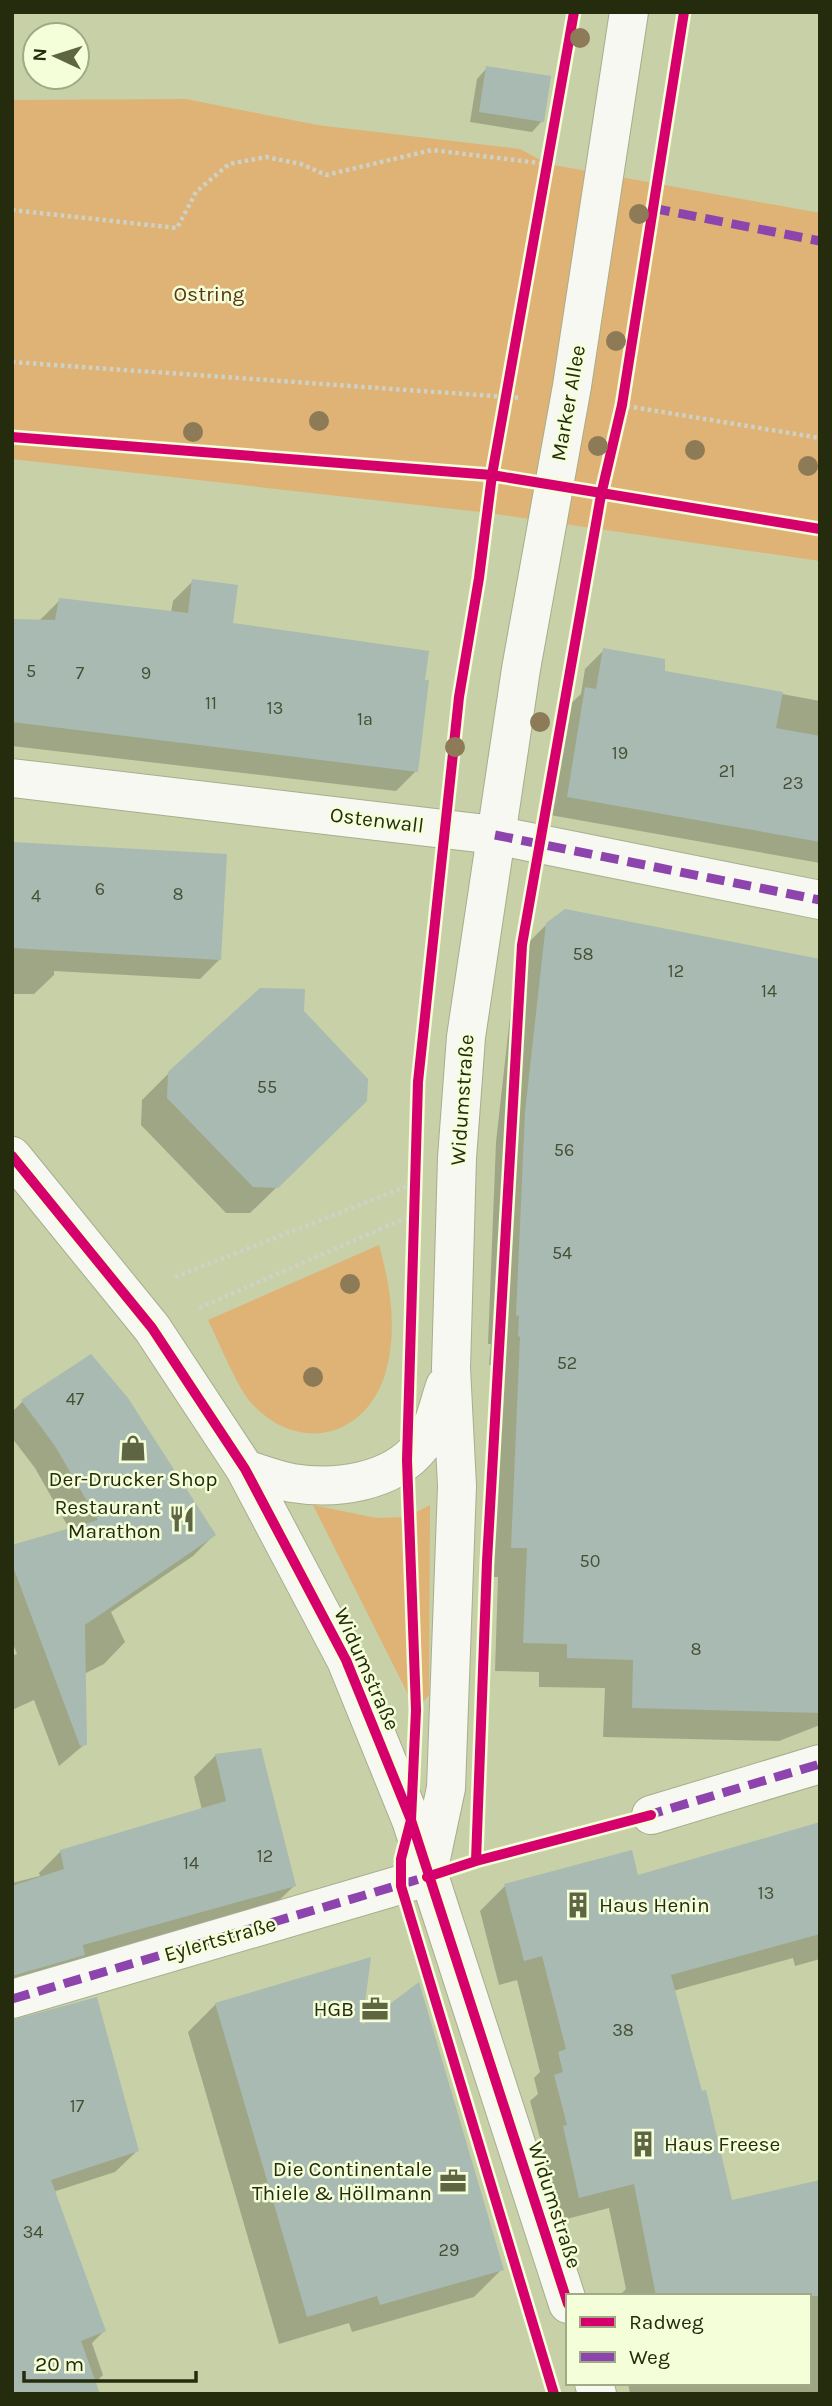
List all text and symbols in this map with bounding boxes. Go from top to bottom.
north arrow [21,21,91,91]
text: N [29,47,51,62]
park label: Ostring [174,282,245,306]
street label: Marker Allee [546,343,590,463]
house number: 5 [26,660,36,682]
house number: 7 [76,662,85,684]
house number: 9 [141,662,151,684]
house number: 11 [205,692,217,714]
house number: 13 [267,697,283,719]
house number: 1a [357,708,373,730]
house number: 19 [612,742,628,764]
house number: 21 [719,760,735,782]
house number: 23 [782,772,804,794]
street label: Ostenwall [329,802,425,838]
house number: 6 [95,878,105,900]
house number: 8 [172,883,184,905]
house number: 4 [31,885,41,907]
house number: 58 [572,943,594,965]
house number: 12 [668,960,684,982]
house number: 14 [761,980,777,1002]
street label: Widumstraße [445,1034,479,1166]
house number: 55 [257,1076,277,1098]
house number: 56 [554,1139,574,1161]
house number: 54 [552,1242,572,1264]
house number: 52 [557,1352,577,1374]
house number: 47 [66,1388,85,1410]
shop icon: Der-Drucker Shop [118,1433,148,1463]
place label: Der-Drucker Shop [49,1467,217,1491]
place label: Restaurant Marathon [54,1495,161,1543]
restaurant icon: Restaurant Marathon [167,1504,197,1534]
house number: 50 [580,1550,600,1572]
street label: Widumstraße [329,1604,405,1734]
house number: 8 [690,1638,702,1660]
house number: 12 [257,1845,273,1867]
house number: 14 [183,1852,199,1874]
house number: 13 [758,1882,774,1904]
building icon: Haus Henin [563,1890,593,1920]
place label: Haus Henin [599,1893,710,1917]
street label: Eylertstraße [161,1912,279,1966]
office icon: HGB [360,1994,390,2024]
place label: HGB [313,1997,354,2021]
house number: 38 [612,2019,634,2041]
house number: 17 [70,2095,85,2117]
building icon: Haus Freese [628,2129,658,2159]
place label: Haus Freese [664,2132,780,2156]
street label: Widumstraße [523,2139,587,2271]
place label: Die Continentale Thiele & Höllmann [252,2157,432,2205]
office icon: Die Continentale Thiele & Höllmann [438,2166,468,2196]
house number: 34 [23,2221,43,2243]
house number: 29 [439,2239,459,2261]
legend [566,2294,811,2385]
text: Radweg [629,2310,704,2334]
scale bar [24,2340,196,2384]
text: Weg [629,2345,670,2369]
text: 20 m [35,2352,84,2376]

